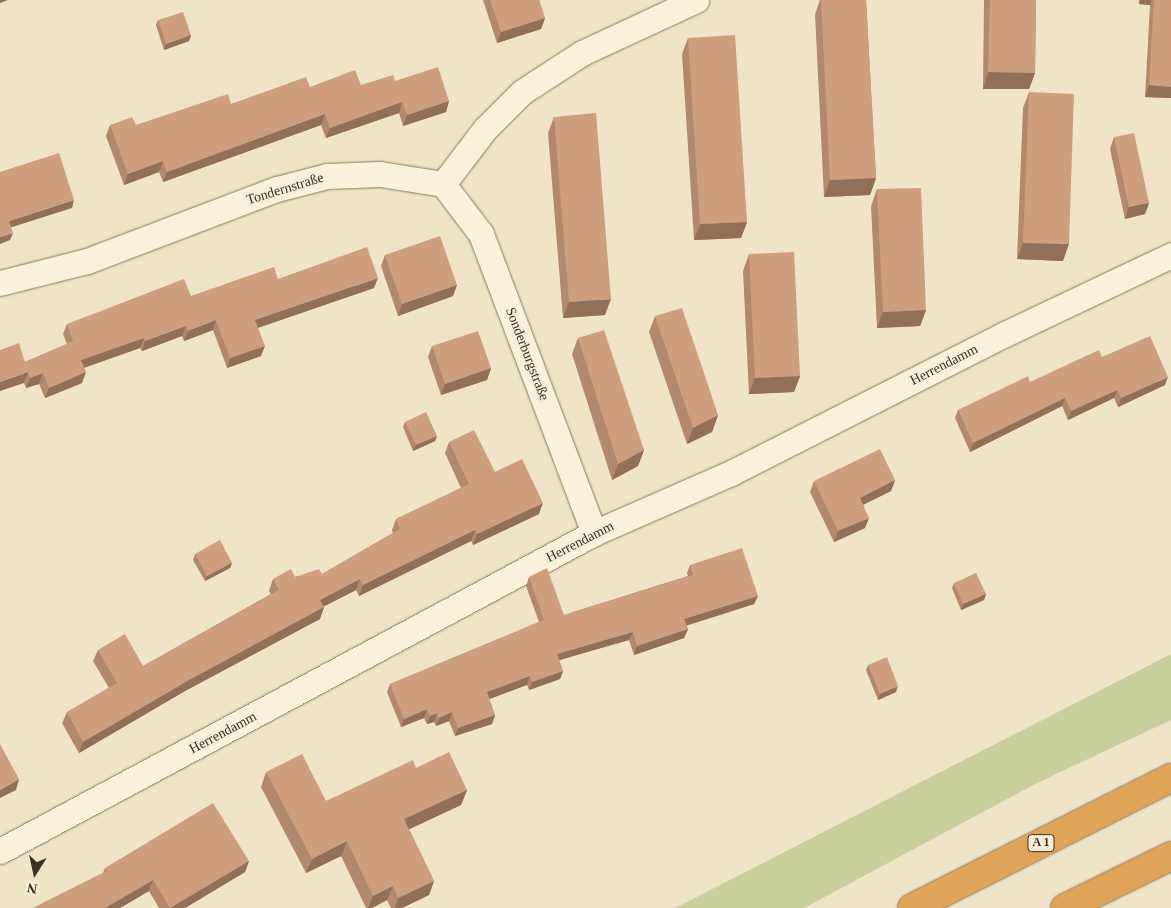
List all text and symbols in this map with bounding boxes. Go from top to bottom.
street label: Tondernstraße [244,169,326,209]
street label: Sonderburgstraße [502,305,552,403]
street label: Herrendamm [907,341,981,389]
street label: Herrendamm [543,518,617,566]
street label: Herrendamm [186,708,260,758]
road number: A 1 [1026,834,1056,852]
north arrow [10,848,60,898]
text: N [26,880,39,897]

